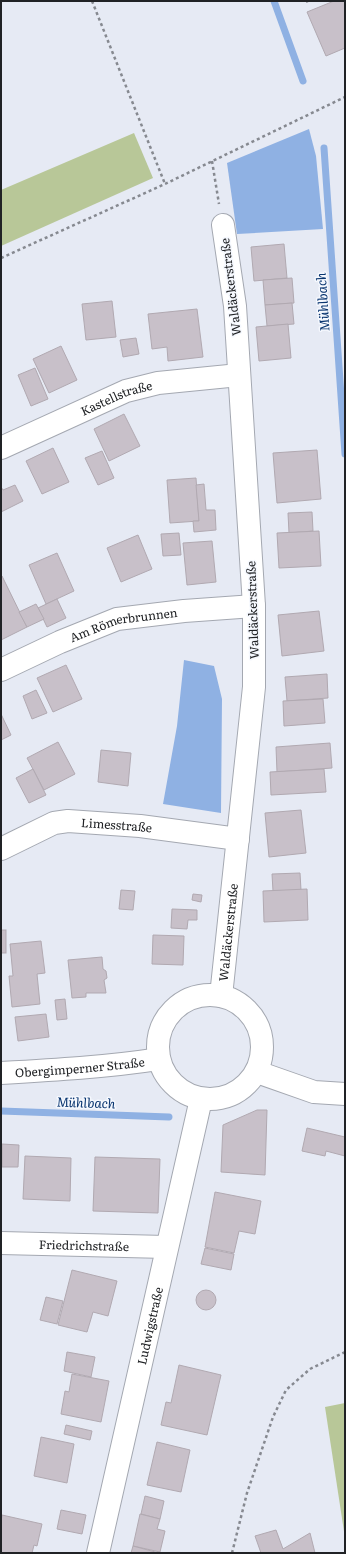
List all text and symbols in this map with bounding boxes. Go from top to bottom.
street label: Waldäckerstraße [215,237,245,337]
water label: Mühlbach [310,272,334,332]
street label: Kastellstraße [77,376,154,420]
street label: Waldäckerstraße [241,561,263,659]
street label: Am Römerbrunnen [67,603,179,646]
street label: Limesstraße [81,813,153,837]
street label: Waldäckerstraße [214,882,242,982]
street label: Obergimperner Straße [15,1052,146,1081]
water label: Mühlbach [56,1091,116,1113]
street label: Friedrichstraße [39,1235,129,1255]
street label: Ludwigstraße [132,1285,167,1366]

